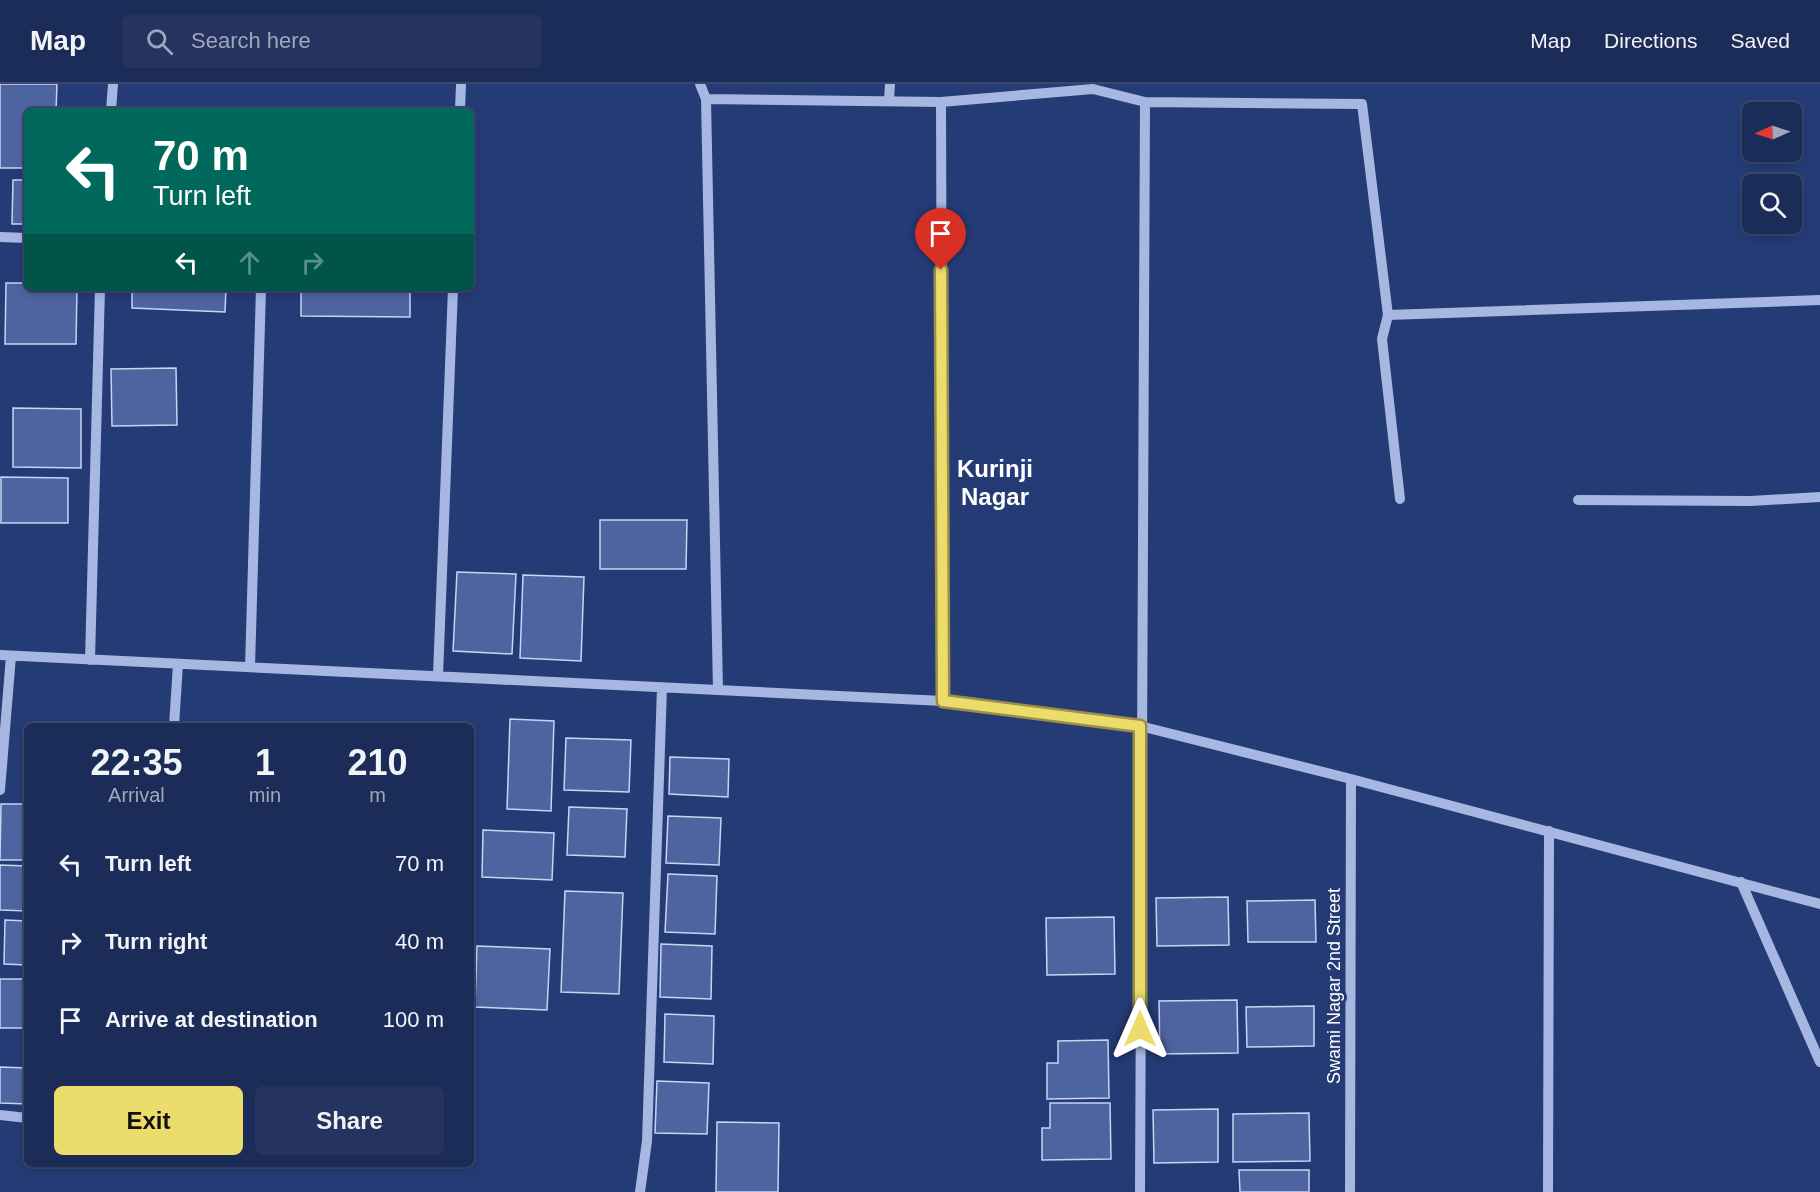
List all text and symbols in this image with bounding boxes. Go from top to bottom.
search box [122,14,542,68]
text: Map [30,25,86,56]
icon: search [143,25,176,58]
text: Search here [191,28,311,53]
text: Map [1530,29,1571,52]
text: Directions [1604,29,1697,52]
text: Saved [1730,29,1790,52]
north arrow [1742,102,1802,162]
map controls [1742,102,1802,234]
icon: left [54,132,132,210]
text: 70 m [153,132,249,179]
button: search [1742,174,1802,234]
text: Turn left [153,181,251,211]
pin [915,208,966,270]
icon: arrive [924,217,957,250]
icon: left [170,246,203,279]
icon: ahead [233,246,266,279]
icon: right [296,246,329,279]
district label: Kurinji Nagar [957,455,1033,510]
text: 22:35 [90,742,182,783]
text: 1 [255,742,275,783]
text: 210 [347,742,408,783]
text: Arrival [108,784,165,806]
text: min [249,784,281,806]
text: m [369,784,386,806]
icon: left [54,848,87,881]
text: Turn left [105,851,191,876]
text: 70 m [395,851,444,876]
street label: Swami Nagar 2nd Street [1324,888,1344,1084]
icon: right [54,926,87,959]
text: Turn right [105,929,207,954]
text: 40 m [395,929,444,954]
position arrow [1108,997,1172,1061]
icon: arrive [54,1004,87,1037]
text: Arrive at destination [105,1007,318,1032]
text: 100 m [383,1007,444,1032]
button: Exit [54,1086,243,1155]
button: Share [255,1086,444,1155]

